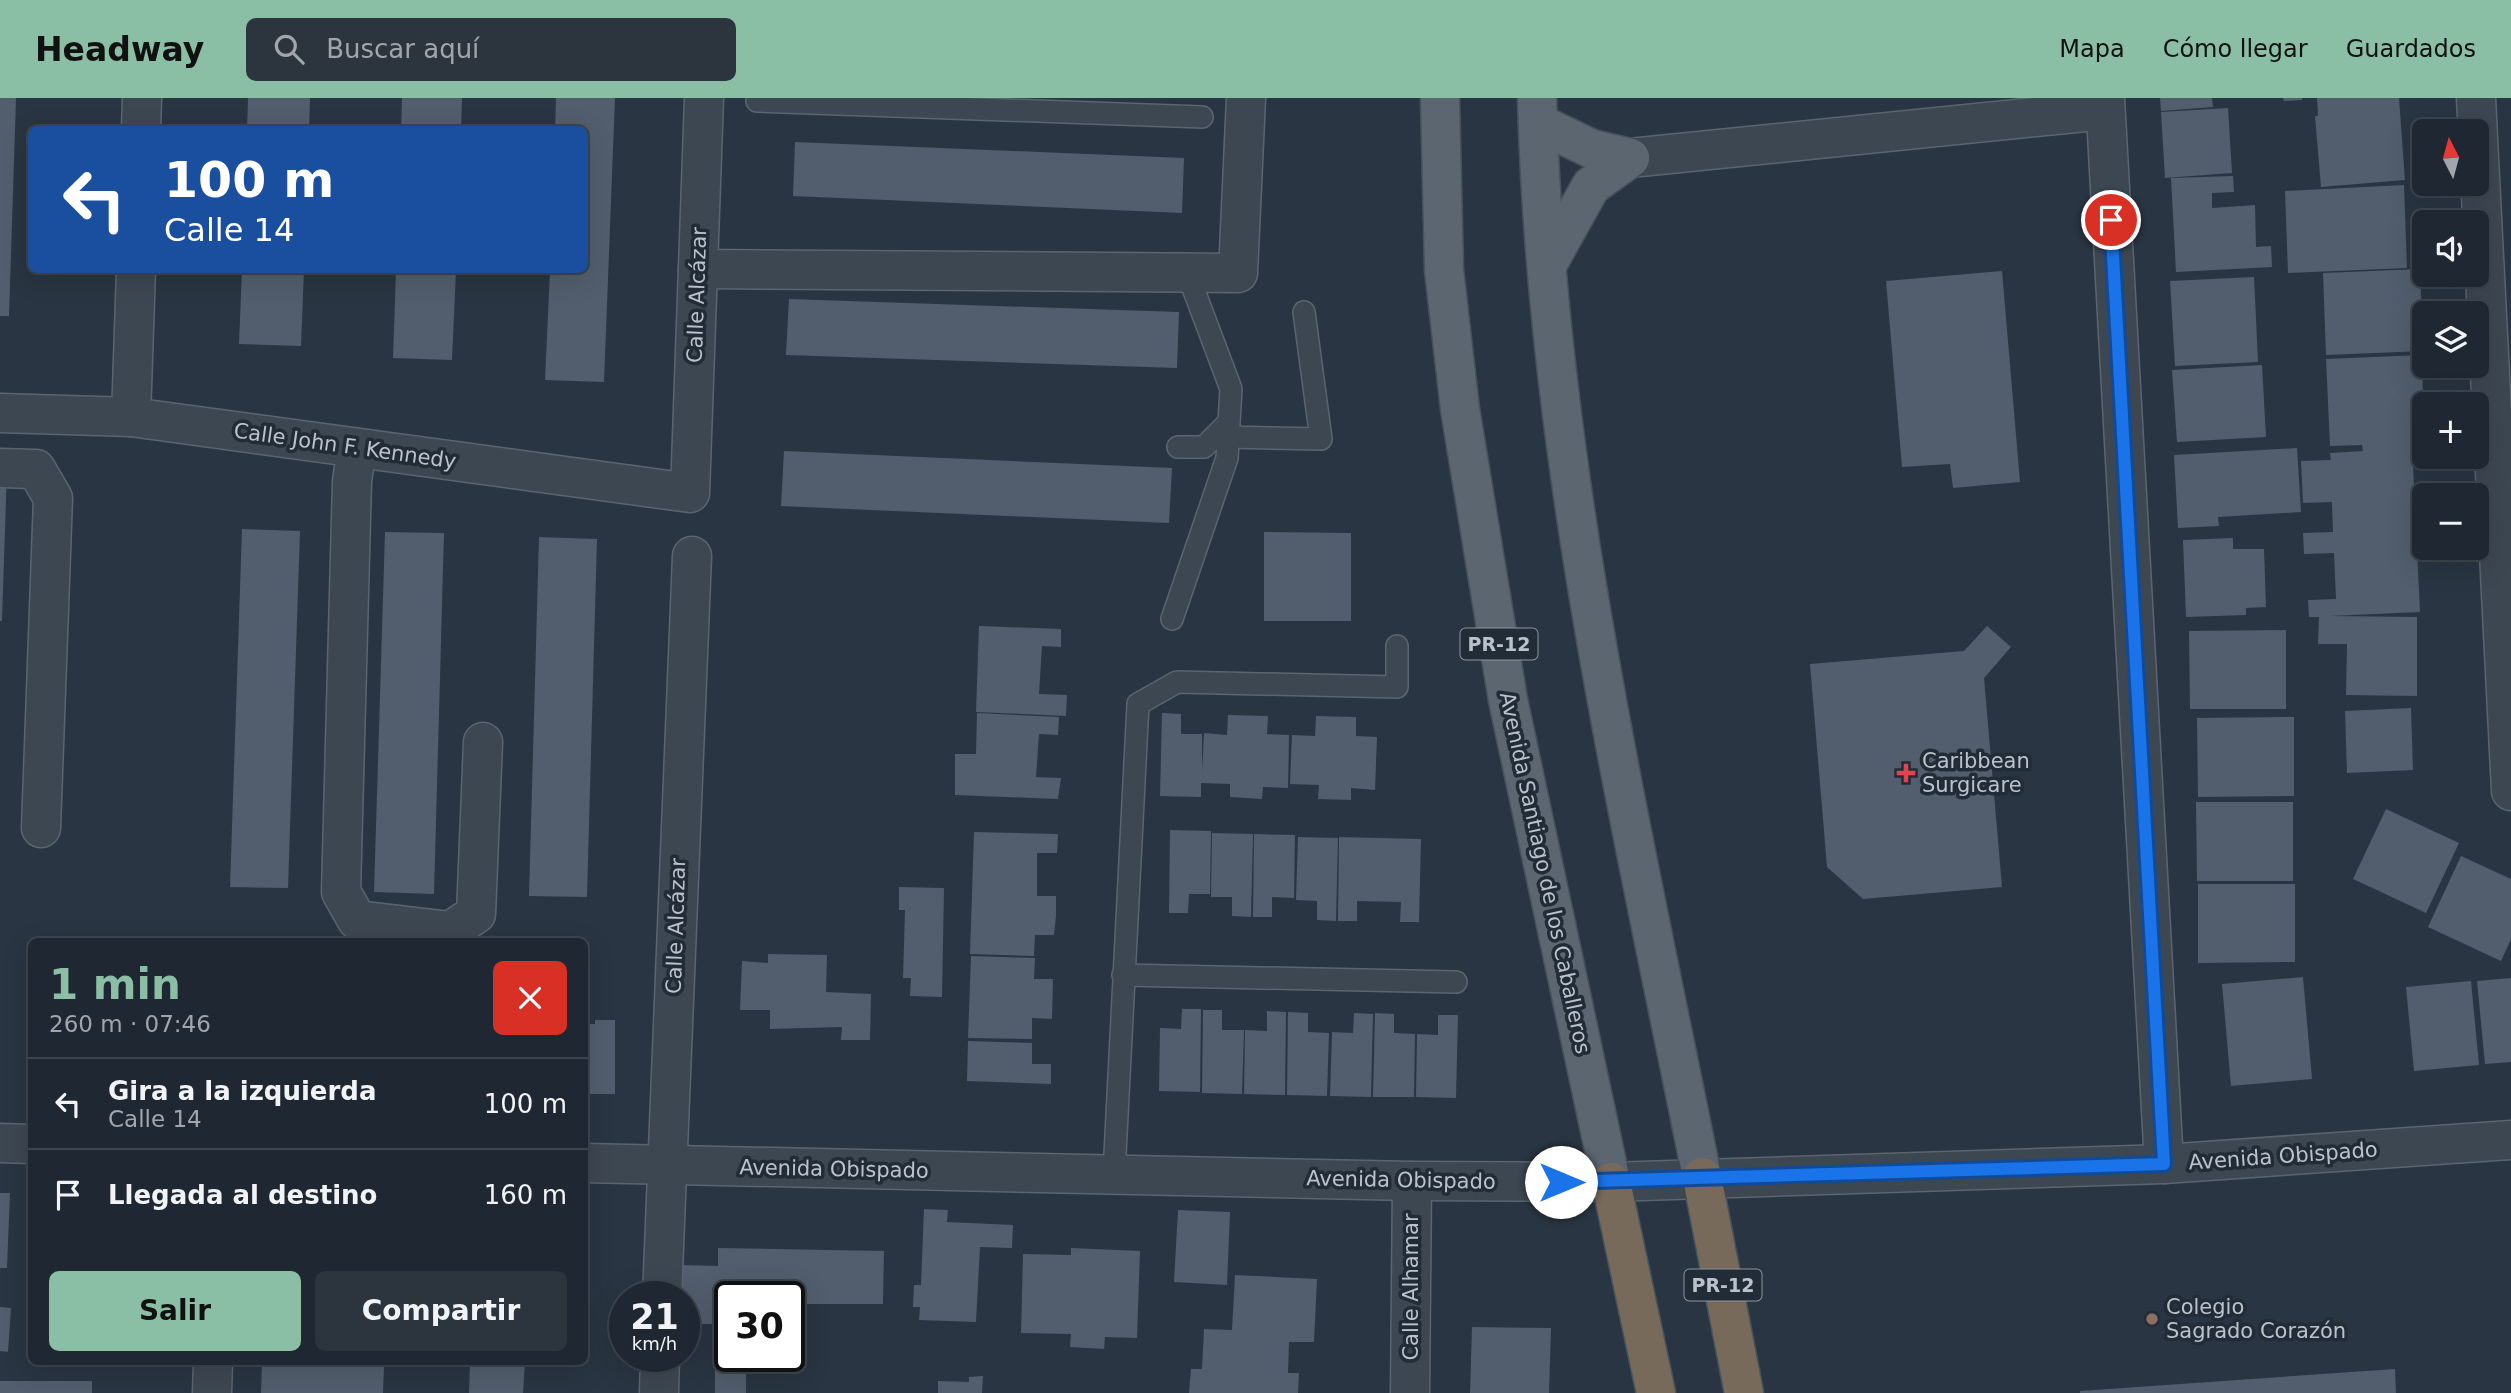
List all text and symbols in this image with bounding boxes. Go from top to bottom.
search box [246,18,736,81]
text: Headway [35,30,204,69]
icon: search [270,30,308,68]
text: Buscar aquí [326,34,479,64]
text: Mapa [2059,35,2125,63]
text: Cómo llegar [2163,35,2308,63]
text: Guardados [2346,35,2476,63]
north arrow [2412,119,2488,196]
map controls [2412,119,2489,560]
text: 100 m [164,152,334,209]
icon: left [49,154,140,245]
pin [2081,190,2141,250]
icon: arrive [2092,201,2130,239]
button: sound [2412,210,2489,287]
text: Calle 14 [164,211,294,249]
street label: Calle Alcázar [683,226,711,363]
button: layers [2412,301,2489,378]
button: + [2412,392,2489,469]
street label: Calle John F. Kennedy [232,419,458,473]
button: − [2412,483,2489,560]
road number: PR-12 [1460,628,1538,660]
street label: Avenida Santiago de los Caballeros [1495,690,1595,1056]
place label: Caribbean Surgicare [1922,749,2030,797]
marker: Caribbean Surgicare [1896,763,1916,783]
street label: Calle Alcázar [662,857,690,994]
text: 1 min [49,960,181,1009]
button: close [493,961,567,1035]
text: 260 m · 07:46 [49,1011,211,1037]
text: Gira a la izquierda [108,1076,376,1106]
icon: left [49,1085,87,1123]
text: 100 m [484,1089,567,1119]
text: Calle 14 [108,1106,202,1132]
street label: Avenida Obispado [2188,1137,2378,1175]
position arrow [1524,1145,1598,1219]
street label: Avenida Obispado [739,1155,929,1183]
street label: Avenida Obispado [1306,1166,1496,1194]
icon: arrive [49,1176,87,1214]
text: Llegada al destino [108,1180,377,1210]
text: 160 m [484,1180,567,1210]
street label: Calle Alhamar [1399,1213,1423,1361]
road number: PR-12 [1684,1270,1762,1301]
button: Salir [49,1271,301,1351]
button: Compartir [315,1271,567,1351]
speed limit sign: 30 [714,1281,805,1372]
place label: Colegio Sagrado Corazón [2166,1295,2346,1343]
text: 21 [630,1297,679,1337]
marker: Colegio Sagrado Corazón [2144,1311,2160,1327]
text: km/h [632,1333,677,1354]

